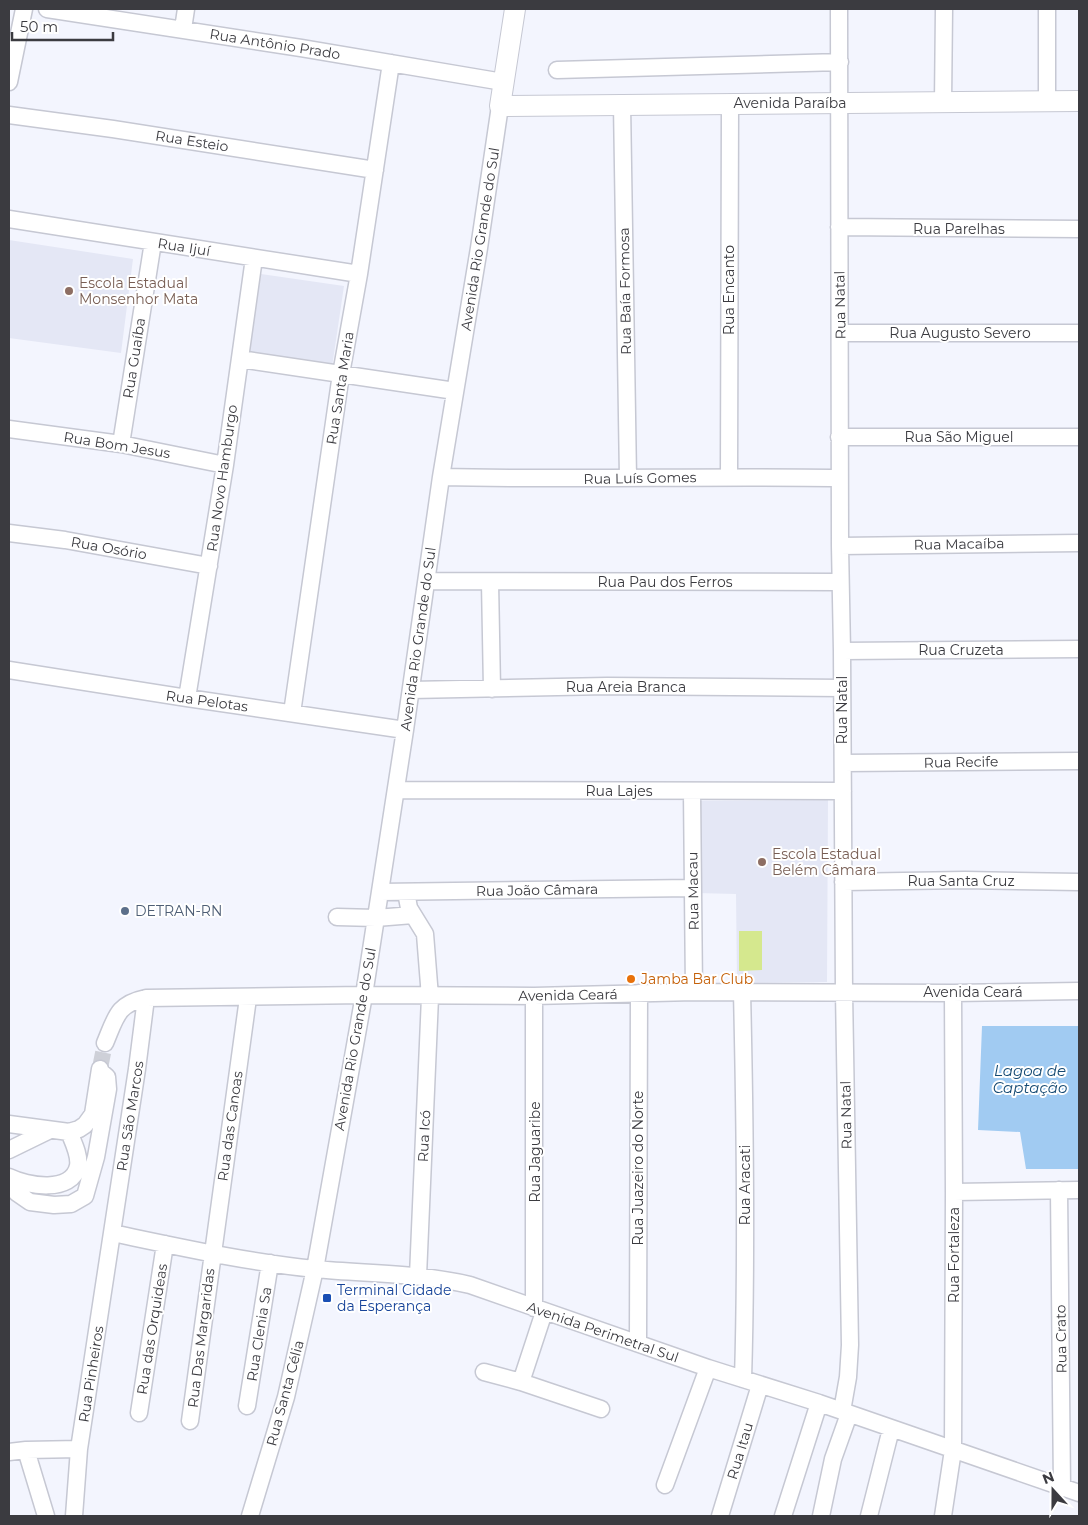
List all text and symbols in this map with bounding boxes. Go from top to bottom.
scale bar [12,10,114,42]
text: 50 m [20,17,58,36]
street label: Rua Antônio Prado [208,25,342,63]
street label: Avenida Paraíba [733,94,847,112]
street label: Rua Esteio [154,126,230,156]
street label: Avenida Rio Grande do Sul [457,146,503,332]
street label: Rua Parelhas [913,220,1005,238]
street label: Rua Baía Formosa [615,227,635,355]
street label: Rua Ijuí [156,234,213,260]
street label: Rua Encanto [720,245,738,335]
street label: Rua Natal [830,271,850,339]
place label: Escola Estadual Monsenhor Mata [79,274,198,308]
marker: Escola Estadual Monsenhor Mata [63,285,75,297]
street label: Rua Guaíba [119,316,149,400]
street label: Rua Augusto Severo [889,324,1031,342]
street label: Rua Santa Maria [322,330,358,446]
street label: Rua Novo Hamburgo [203,403,241,553]
street label: Rua Bom Jesus [62,428,172,462]
street label: Rua São Miguel [904,428,1014,446]
street label: Rua Luís Gomes [583,468,697,488]
street label: Rua Osório [70,532,149,564]
street label: Rua Macaíba [913,534,1005,554]
street label: Avenida Rio Grande do Sul [396,546,440,732]
street label: Rua Pau dos Ferros [597,573,733,591]
street label: Rua Cruzeta [918,641,1004,659]
street label: Rua Natal [833,676,851,744]
street label: Rua Areia Branca [566,678,686,696]
street label: Rua Pelotas [165,686,249,716]
street label: Rua Recife [924,752,998,772]
street label: Rua Lajes [585,782,653,800]
place label: Escola Estadual Belém Câmara [772,845,881,879]
street label: Rua Macau [683,852,703,930]
marker: Escola Estadual Belém Câmara [756,856,768,868]
street label: Rua Santa Cruz [907,872,1015,890]
street label: Rua João Câmara [476,880,598,900]
place label: DETRAN-RN [135,902,222,920]
marker: DETRAN-RN [119,905,131,917]
street label: Avenida Rio Grande do Sul [330,946,380,1132]
place label: Jamba Bar Club [640,970,753,988]
marker: Jamba Bar Club [625,973,637,985]
street label: Avenida Ceará [923,983,1023,1001]
street label: Avenida Ceará [518,985,618,1005]
street label: Rua São Marcos [112,1060,148,1172]
water label: Lagoa de Captação [993,1061,1067,1097]
street label: Rua das Canoas [213,1070,247,1182]
street label: Rua Natal [836,1081,856,1149]
street label: Rua Juazeiro do Norte [629,1090,647,1246]
street label: Rua Jaguaribe [526,1101,544,1203]
street label: Rua Icó [414,1109,434,1163]
street label: Rua Aracati [736,1145,754,1225]
street label: Rua Fortaleza [945,1207,963,1303]
street label: Rua das Orquideas [133,1262,171,1396]
street label: Rua Das Margaridas [184,1267,219,1409]
place label: Terminal Cidade da Esperança [337,1281,451,1315]
street label: Rua Clenia Sa [243,1285,275,1383]
marker: Terminal Cidade da Esperança [321,1292,333,1304]
street label: Avenida Perimetral Sul [525,1298,681,1366]
street label: Rua Crato [1051,1304,1071,1374]
street label: Rua Pinheiros [74,1324,108,1424]
street label: Rua Santa Célia [262,1338,308,1448]
street label: Rua Itau [723,1420,757,1482]
north arrow [1028,1465,1078,1515]
text: N [1040,1467,1057,1488]

